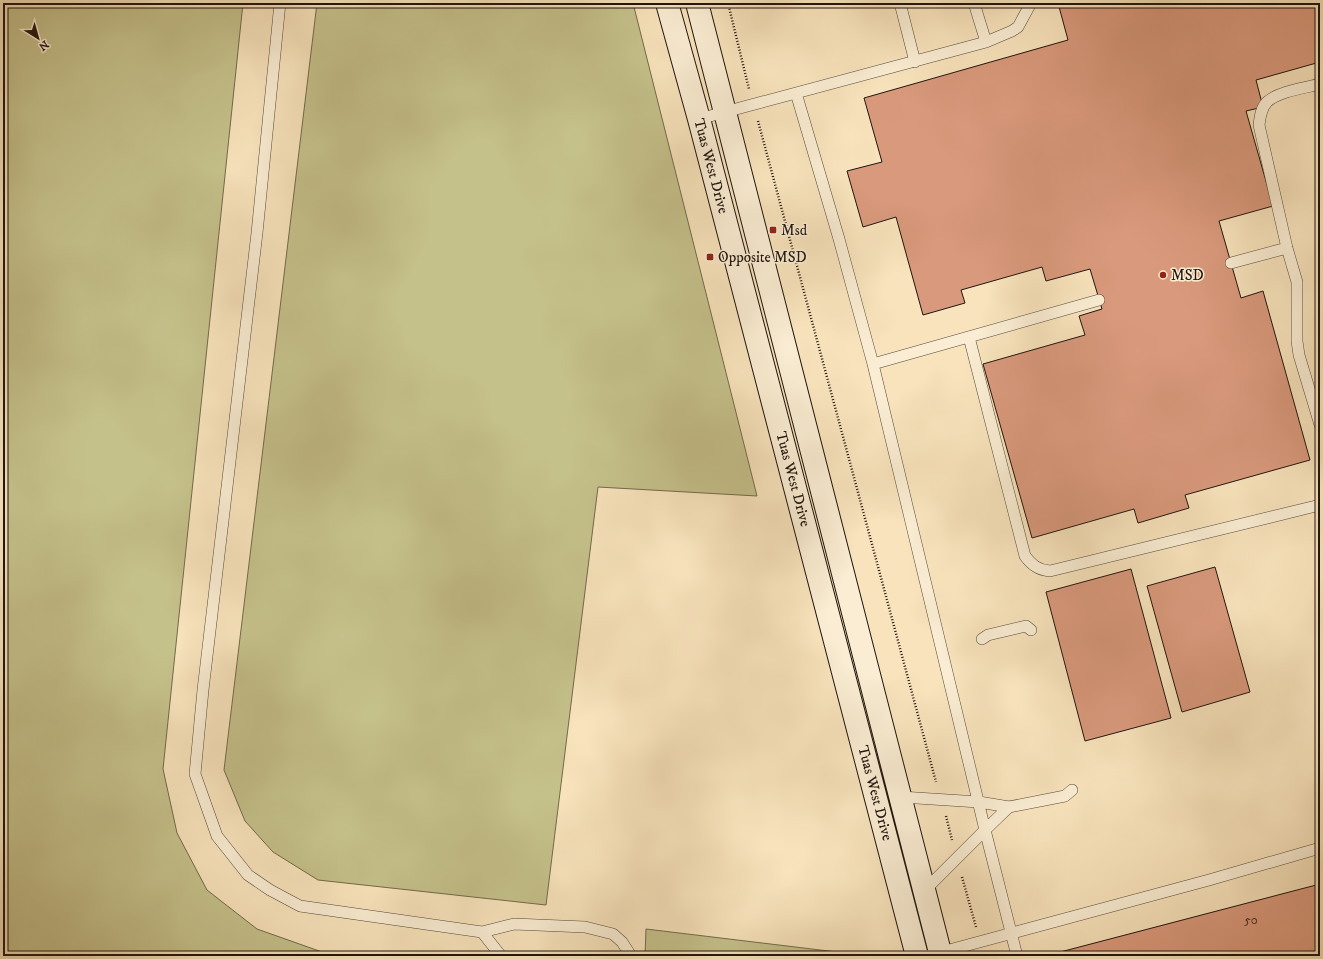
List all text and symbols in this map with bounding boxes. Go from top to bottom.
north arrow [18,18,58,58]
text: N [36,37,51,53]
street label: Tuas West Drive [689,116,733,216]
place label: Msd [781,221,808,240]
marker: Msd [768,225,778,235]
place label: Opposite MSD [718,248,807,267]
marker: Opposite MSD [705,252,715,262]
place label: MSD [1171,266,1204,285]
marker: MSD [1158,270,1168,280]
street label: Tuas West Drive [771,429,815,529]
street label: Tuas West Drive [853,743,897,843]
house number: 50 [1244,912,1258,928]

